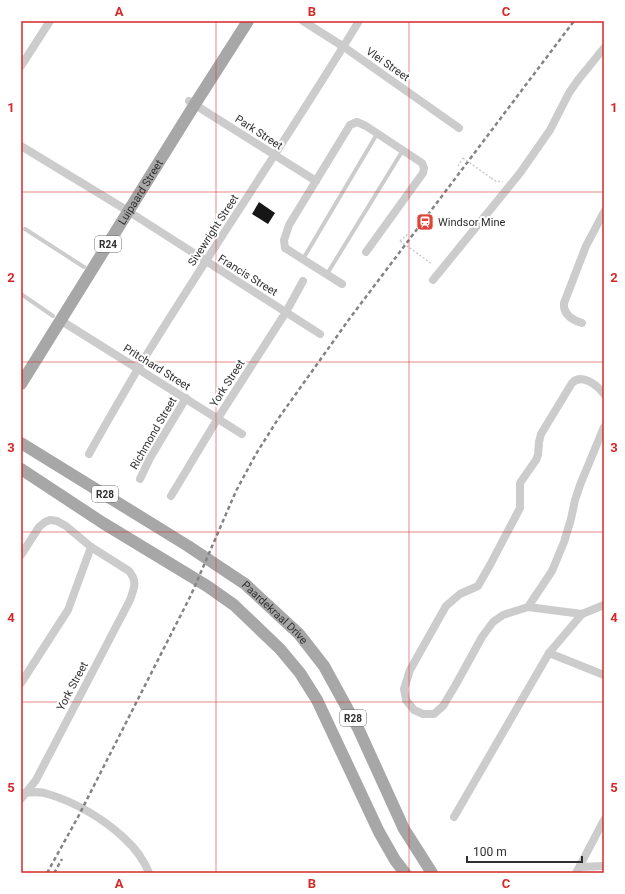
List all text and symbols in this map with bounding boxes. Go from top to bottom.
text: A [115,4,124,19]
text: B [308,4,316,19]
text: C [502,4,511,19]
street label: Vlei Street [364,45,412,84]
text: 1 [7,100,15,115]
text: 1 [610,100,618,115]
street label: Park Street [233,112,285,153]
street label: Luipaard Street [116,157,166,227]
street label: Sivewright Street [185,192,242,268]
station icon: Windsor Mine [415,212,435,232]
place label: Windsor Mine [438,216,505,229]
road number: R24 [95,236,121,252]
street label: Francis Street [216,252,280,299]
text: 2 [7,270,15,285]
text: 2 [610,270,618,285]
street label: Pritchard Street [121,342,193,393]
street label: York Street [207,357,248,409]
street label: Richmond Street [127,394,180,472]
text: 3 [7,440,15,455]
text: 3 [610,440,618,455]
road number: R28 [92,486,118,502]
street label: Paardekraal Drive [239,579,310,647]
text: 4 [7,610,15,625]
text: 4 [610,610,618,625]
street label: York Street [54,659,91,713]
road number: R28 [340,710,366,726]
text: 5 [7,780,15,795]
text: 5 [610,780,618,795]
scale bar [467,838,582,864]
text: 100 m [473,845,507,859]
text: A [115,876,124,891]
text: B [308,876,316,891]
text: C [502,876,511,891]

